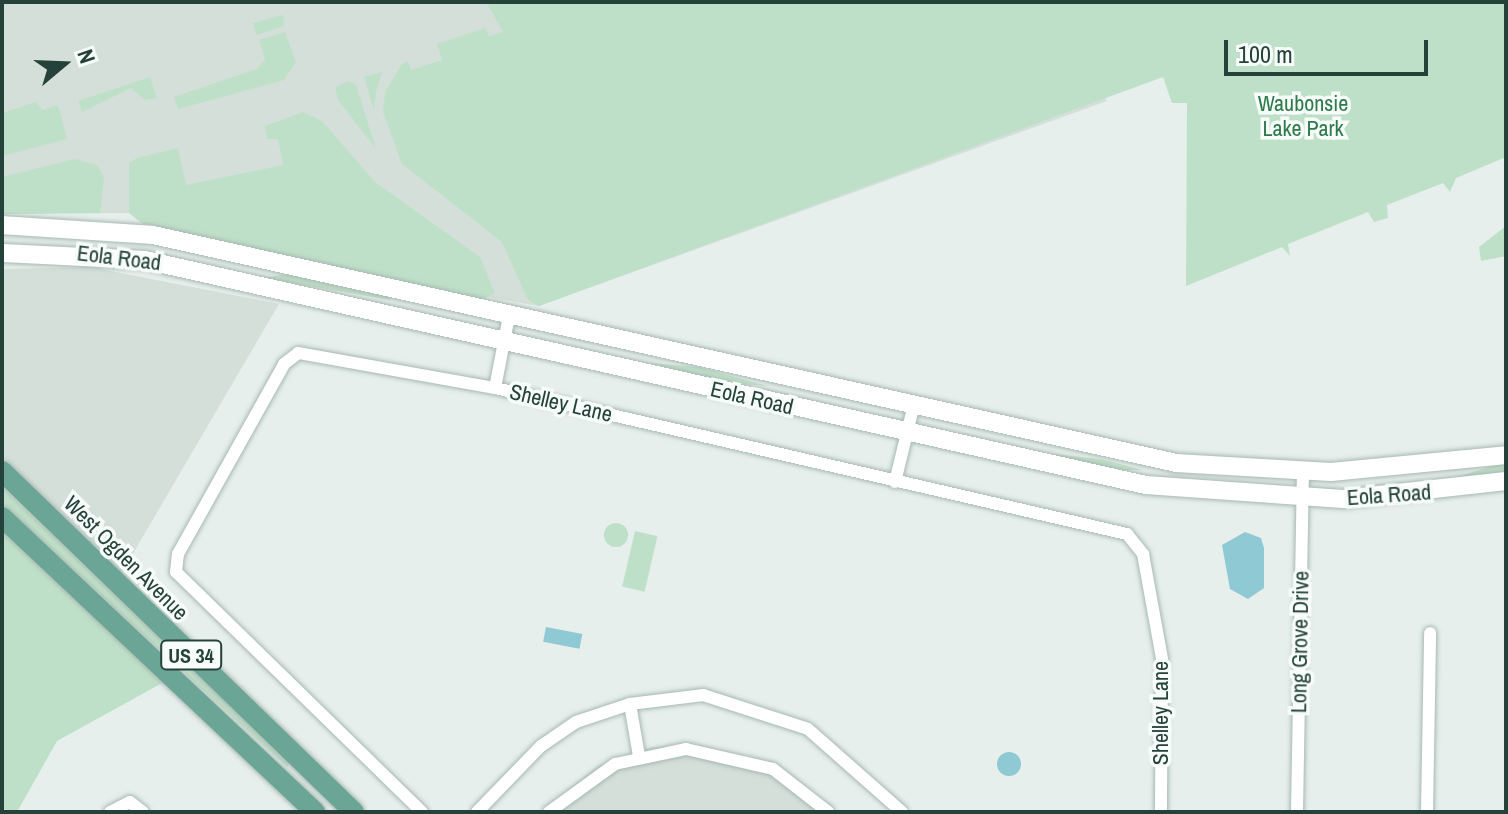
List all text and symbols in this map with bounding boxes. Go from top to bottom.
north arrow [24,24,104,104]
scale bar [1228,24,1432,74]
text: 100 m [1238,38,1293,70]
text: N [70,45,103,67]
park label: Waubonsie Lake Park [1258,90,1348,142]
street label: Eola Road [76,240,162,276]
street label: Eola Road [708,376,796,420]
street label: Shelley Lane [507,378,615,428]
street label: Eola Road [1346,479,1432,511]
street label: West Ogden Avenue [58,490,194,626]
street label: Long Grove Drive [1286,571,1314,713]
road number: US 34 [159,639,223,671]
street label: Shelley Lane [1148,661,1174,765]

